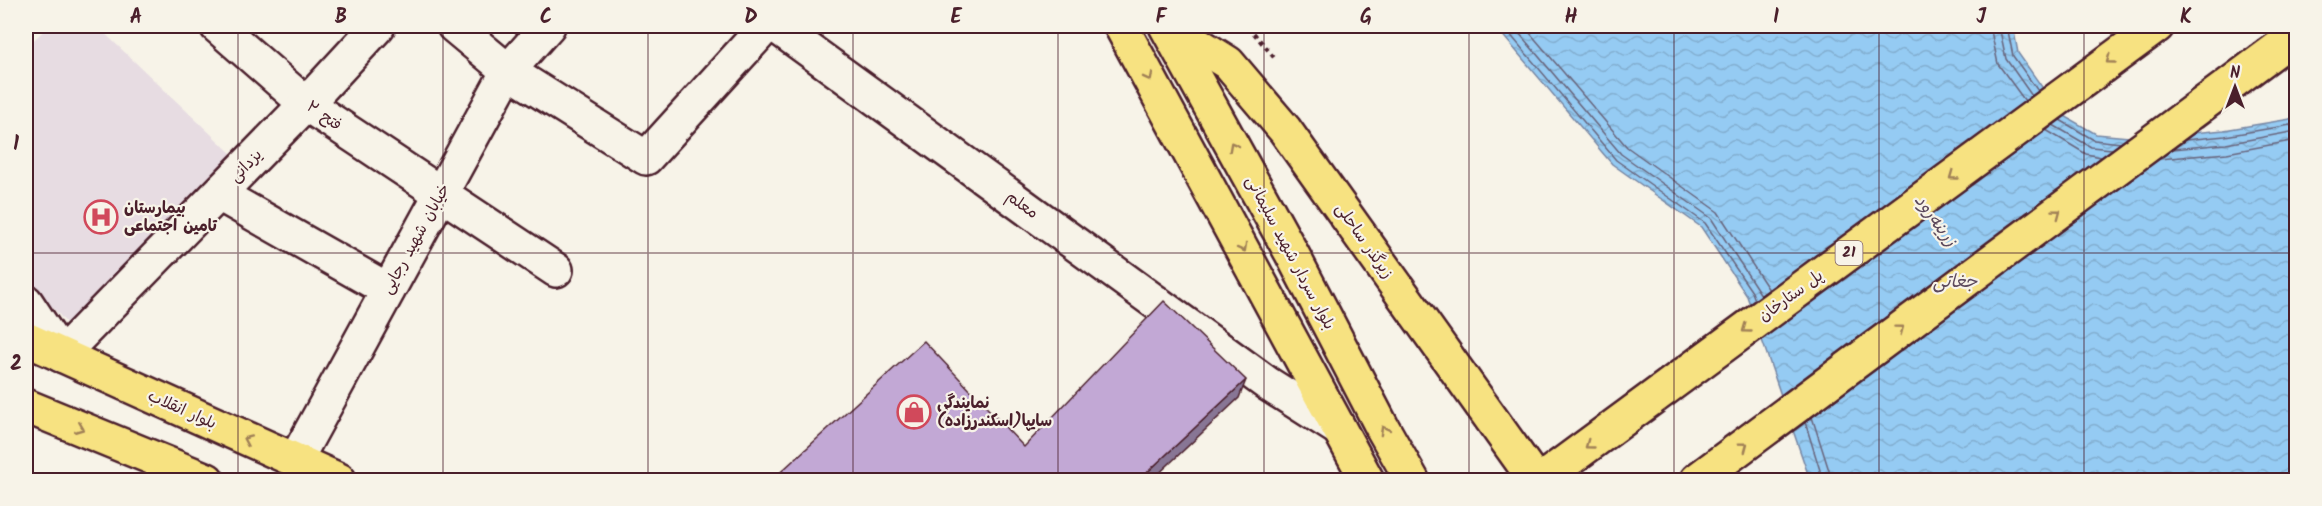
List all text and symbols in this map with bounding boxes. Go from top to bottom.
text: A [130,2,142,34]
text: B [335,2,347,34]
text: C [540,2,552,34]
text: D [744,2,758,34]
text: E [950,2,962,34]
text: F [1156,2,1168,34]
text: G [1360,2,1372,34]
text: H [1564,2,1578,34]
text: I [1773,2,1779,34]
text: J [1976,2,1987,34]
text: K [2180,2,2192,34]
one-way arrow [2106,53,2117,64]
north arrow [2205,57,2265,117]
text: N [2230,61,2240,86]
one-way arrow [1142,71,1153,81]
street label: فتح ۲ [301,95,347,137]
text: 1 [13,129,19,161]
one-way arrow [1229,142,1240,152]
street label: یزدانی [224,143,268,189]
one-way arrow [1949,169,1960,180]
street label: بلوار سردار شهید سلیمانی [1239,172,1341,334]
street label: خیابان شهید رجایی [375,179,457,299]
street label: معلم [1000,185,1044,225]
water label: زرینه‌رود [1906,189,1965,254]
place label: بیمارستان تامین اجتماعی [124,196,218,239]
street label: زیرگذر ساحلی [1329,198,1399,284]
hospital icon: بیمارستان تامین اجتماعی [83,199,119,235]
one-way arrow [2050,209,2061,220]
road number: 21 [1836,241,1862,265]
one-way arrow [1236,242,1247,252]
street label: پل ستارخان [1753,264,1829,328]
water label: جغاتی [1933,268,1978,297]
one-way arrow [1742,322,1753,333]
one-way arrow [1894,325,1905,336]
text: 2 [10,349,22,381]
street label: بلوار انقلاب [144,384,220,436]
place label: نمایندگی سایپا(اسکندرزاده) [937,391,1052,434]
shop icon: نمایندگی سایپا(اسکندرزاده) [896,394,932,430]
one-way arrow [73,421,84,433]
one-way arrow [1380,425,1391,436]
one-way arrow [243,435,254,447]
one-way arrow [1585,438,1596,449]
one-way arrow [1737,442,1748,453]

